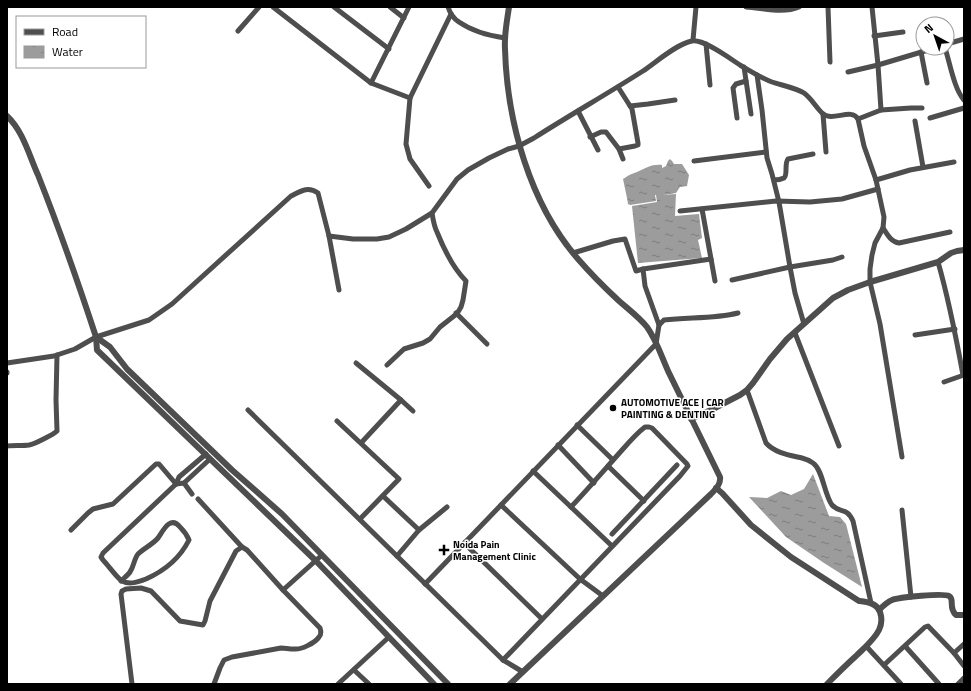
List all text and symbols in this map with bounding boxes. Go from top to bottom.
legend [16,16,146,68]
north arrow [915,16,955,56]
text: N [921,20,937,37]
text: Road [52,22,78,41]
text: Water [52,42,83,61]
place label: AUTOMOTIVE ACE | CAR PAINTING & DENTING [621,395,724,422]
marker: AUTOMOTIVE ACE | CAR PAINTING & DENTING [608,403,618,413]
place label: Noida Pain Management Clinic [453,537,536,564]
marker: Noida Pain Management Clinic [438,544,450,556]

